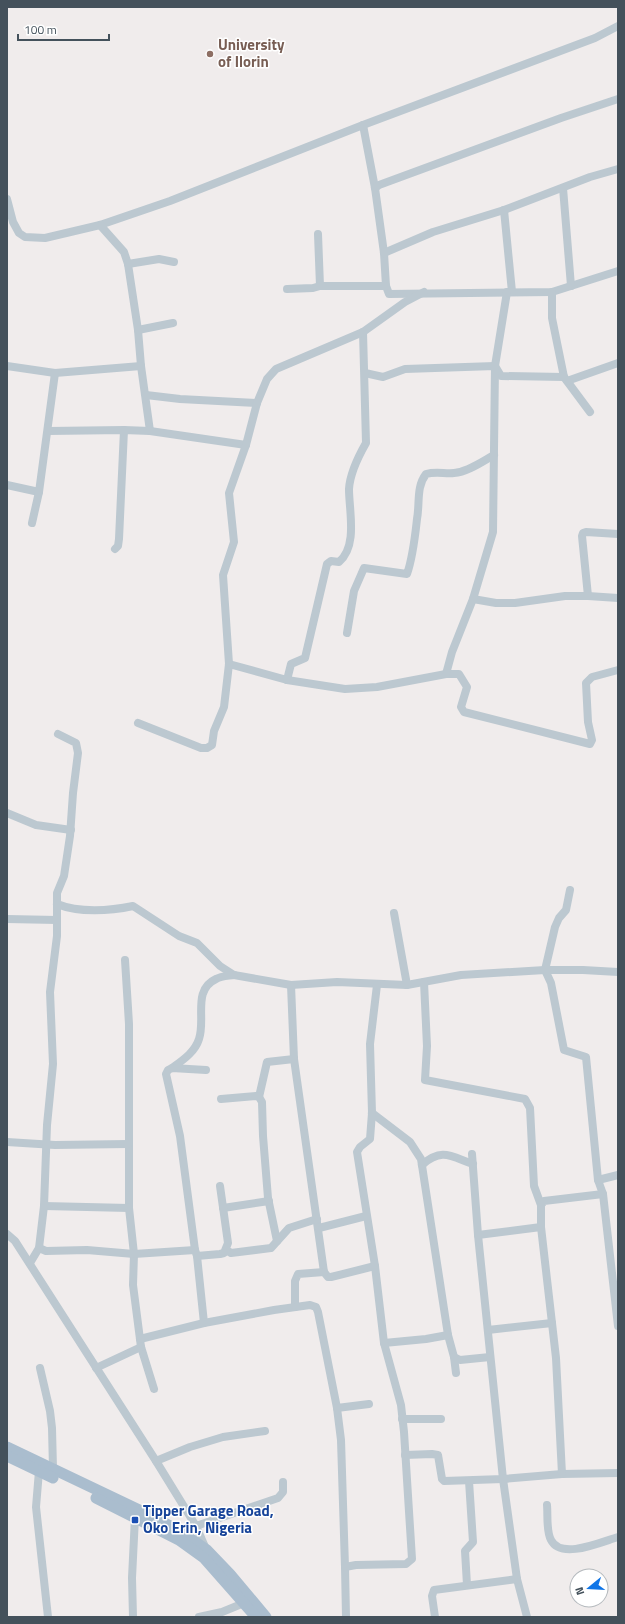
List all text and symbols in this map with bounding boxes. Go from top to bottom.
scale bar [18,16,109,42]
text: 100 m [24,20,57,39]
place label: University of Ilorin [218,33,285,73]
marker: University of Ilorin [205,49,215,59]
place label: Tipper Garage Road, Oko Erin, Nigeria [143,1499,274,1539]
marker: Tipper Garage Road, Oko Erin, Nigeria [130,1515,140,1525]
north arrow [569,1568,609,1608]
text: N [571,1585,588,1597]

